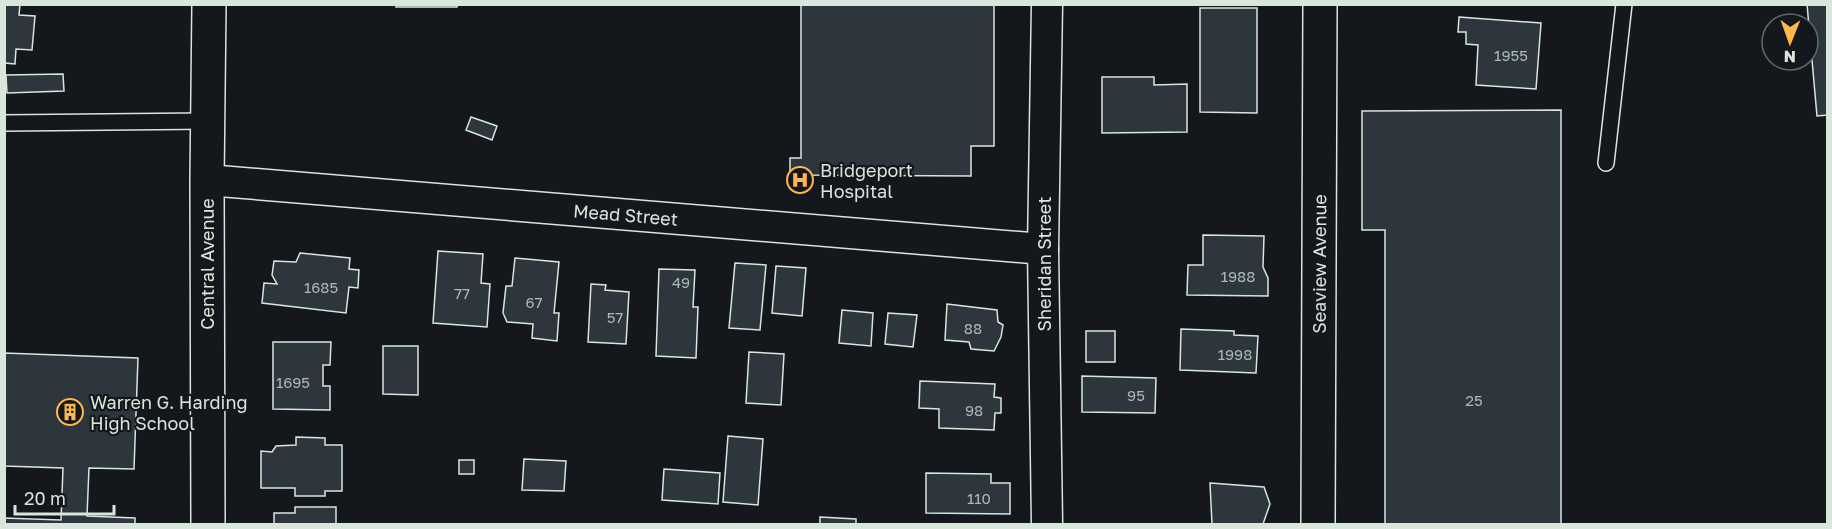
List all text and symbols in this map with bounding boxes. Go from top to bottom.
north arrow [1760,12,1820,72]
house number: 1955 [1494,46,1528,64]
text: N [1783,47,1796,67]
place label: Bridgeport Hospital [820,159,913,202]
hospital icon: Bridgeport Hospital [785,165,815,195]
street label: Seaview Avenue [1308,194,1330,334]
street label: Sheridan Street [1033,197,1055,331]
street label: Central Avenue [196,198,218,330]
street label: Mead Street [572,199,679,230]
house number: 1988 [1221,267,1255,285]
house number: 49 [672,273,690,291]
house number: 1685 [304,278,338,296]
house number: 77 [454,284,470,302]
house number: 67 [525,293,543,311]
house number: 57 [607,308,623,326]
house number: 88 [964,319,982,337]
house number: 1998 [1218,345,1252,363]
house number: 1695 [276,373,310,391]
house number: 95 [1127,386,1145,404]
place label: Warren G. Harding High School [90,391,248,434]
house number: 25 [1465,391,1483,409]
building icon: Warren G. Harding High School [55,397,85,427]
house number: 98 [965,401,983,419]
scale bar [15,478,114,516]
text: 20 m [24,487,66,509]
house number: 110 [967,489,991,507]

